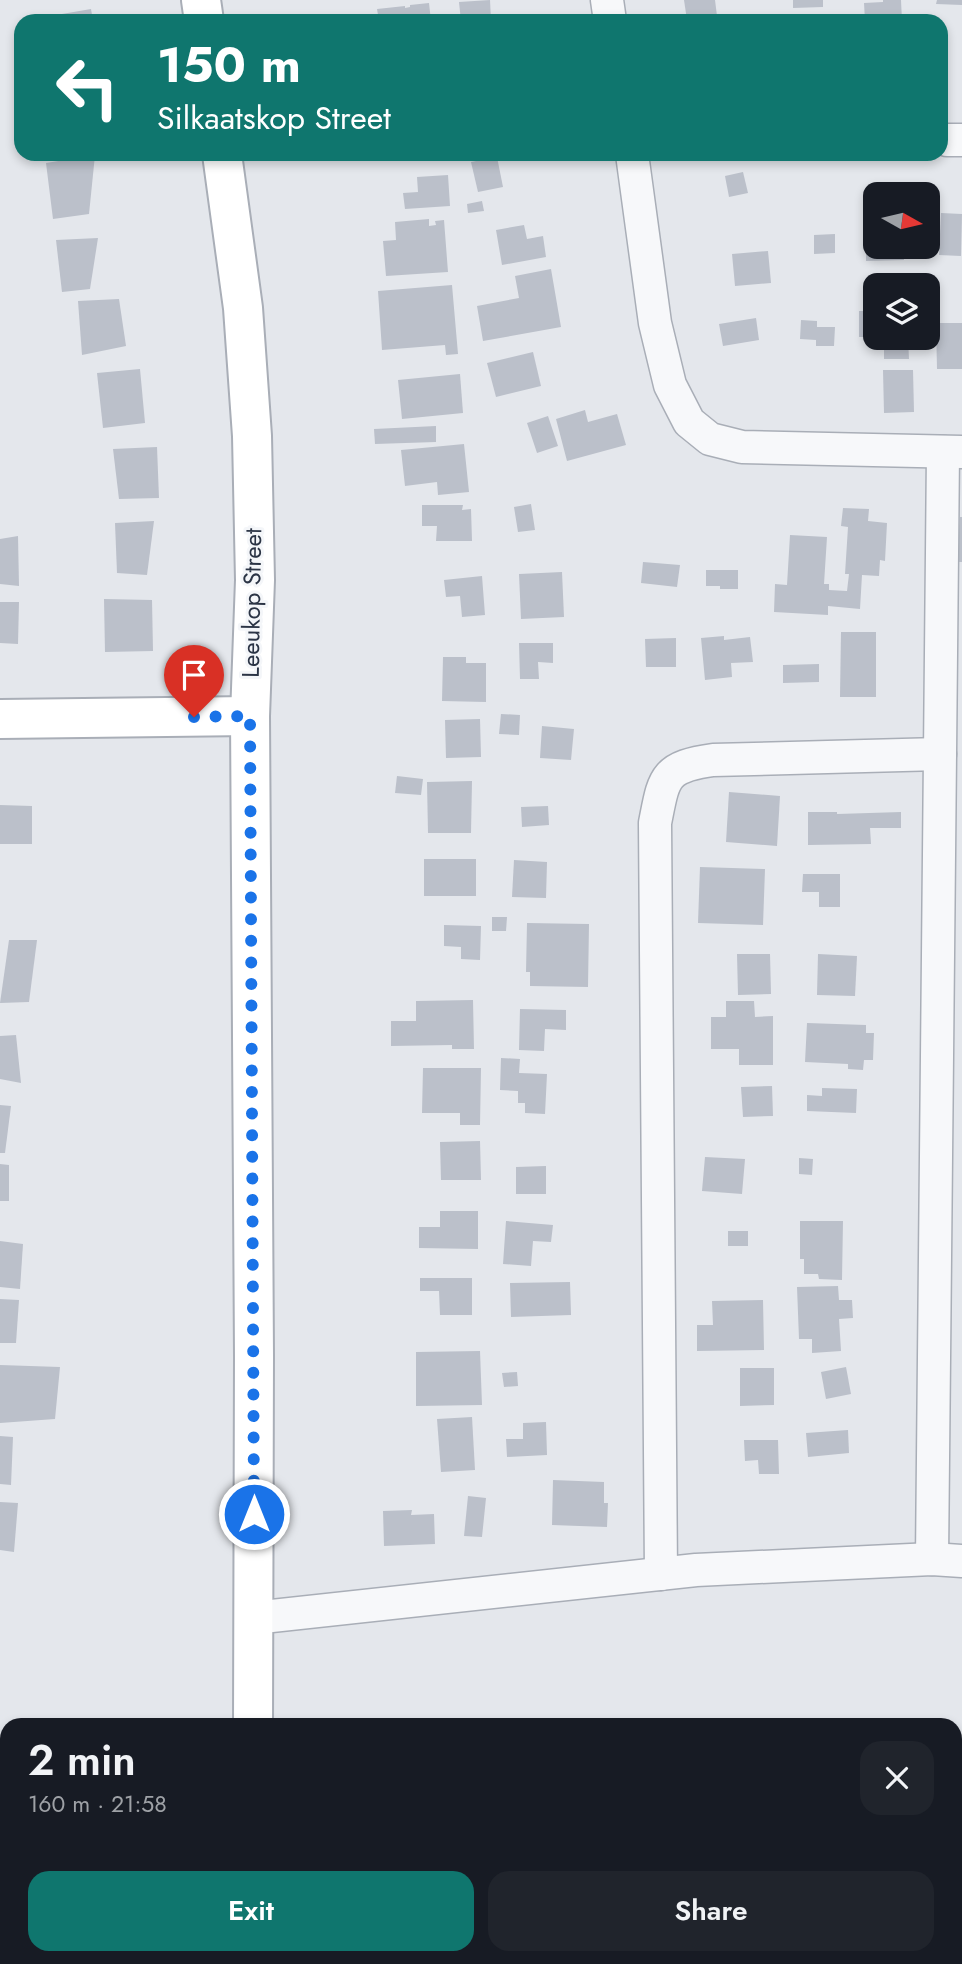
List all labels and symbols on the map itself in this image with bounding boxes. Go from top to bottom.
north arrow [863,182,940,259]
street label: Leeukop Street [233,528,270,678]
pin [164,645,224,717]
position arrow [217,1477,291,1551]

